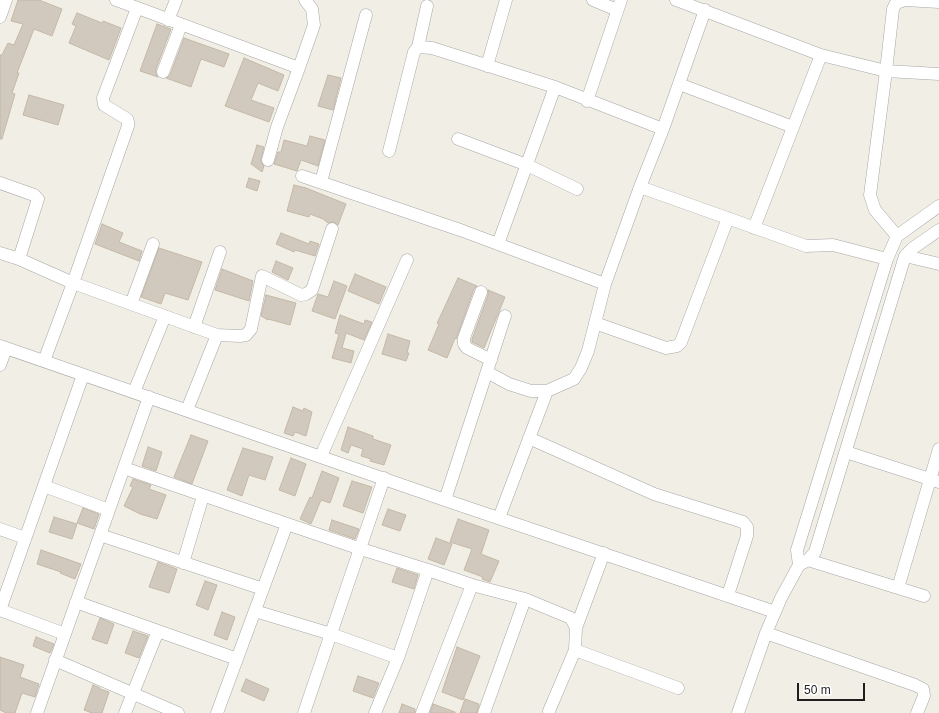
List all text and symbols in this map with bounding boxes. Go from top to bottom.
scale bar [799,675,867,701]
text: 50 m [804,683,831,697]

